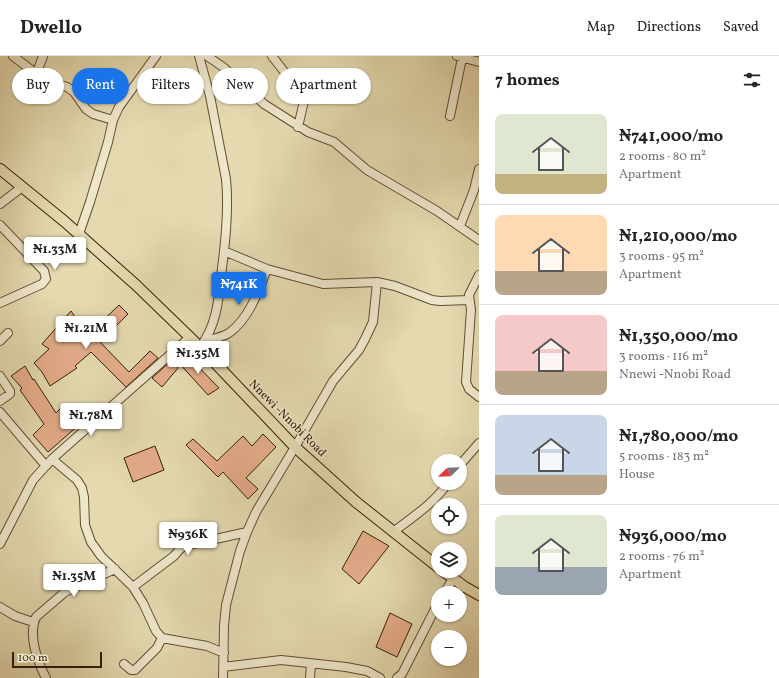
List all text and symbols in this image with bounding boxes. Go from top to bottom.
text: Dwello [20,15,82,41]
text: Map [587,18,615,37]
text: Directions [637,18,701,37]
text: Saved [723,18,759,37]
chip: Buy [12,68,64,104]
chip: Rent [72,68,129,104]
chip: Filters [137,68,204,104]
chip: New [212,68,268,104]
chip: Apartment [276,68,371,104]
text: 7 homes [495,69,560,92]
icon: filters [741,69,763,91]
text: ₦741,000/mo [619,125,723,148]
icon: home [527,130,575,178]
text: 2 rooms · 80 m² [619,148,706,166]
text: Apartment [619,166,682,184]
text: ₦1,210,000/mo [619,225,737,248]
icon: home [527,231,575,279]
pin: ₦1.33M [22,237,88,271]
text: ₦1.33M [33,241,77,259]
text: 3 rooms · 95 m² [619,248,704,266]
text: Apartment [619,266,682,284]
pin: ₦741K [211,272,267,306]
text: ₦741K [220,276,258,294]
pin: ₦1.21M [53,316,119,350]
text: ₦1.21M [65,320,107,338]
text: ₦1,350,000/mo [619,325,738,348]
icon: home [527,331,575,379]
pin: ₦1.35M [165,341,231,375]
text: ₦1.35M [176,345,220,363]
text: 3 rooms · 116 m² [619,348,708,366]
text: Nnewi -Nnobi Road [619,366,731,384]
street label: Nnewi -Nnobi Road [245,377,330,461]
pin: ₦1.78M [58,403,124,437]
text: ₦1.78M [69,407,113,425]
text: ₦1,780,000/mo [619,425,738,448]
icon: home [527,431,575,479]
text: 5 rooms · 183 m² [619,448,709,466]
north arrow [431,454,467,490]
map controls [431,454,467,666]
text: House [619,466,655,484]
button: locate [431,498,467,534]
pin: ₦936K [160,522,216,556]
text: ₦936,000/mo [619,525,727,548]
text: ₦936K [168,526,208,544]
icon: home [527,531,575,579]
button: layers [431,542,467,578]
text: 2 rooms · 76 m² [619,548,704,566]
pin: ₦1.35M [41,564,107,598]
text: Apartment [619,566,682,584]
text: ₦1.35M [52,568,96,586]
button: + [431,586,467,622]
button: − [431,630,467,666]
scale bar [12,650,102,669]
text: 100 m [18,651,48,666]

